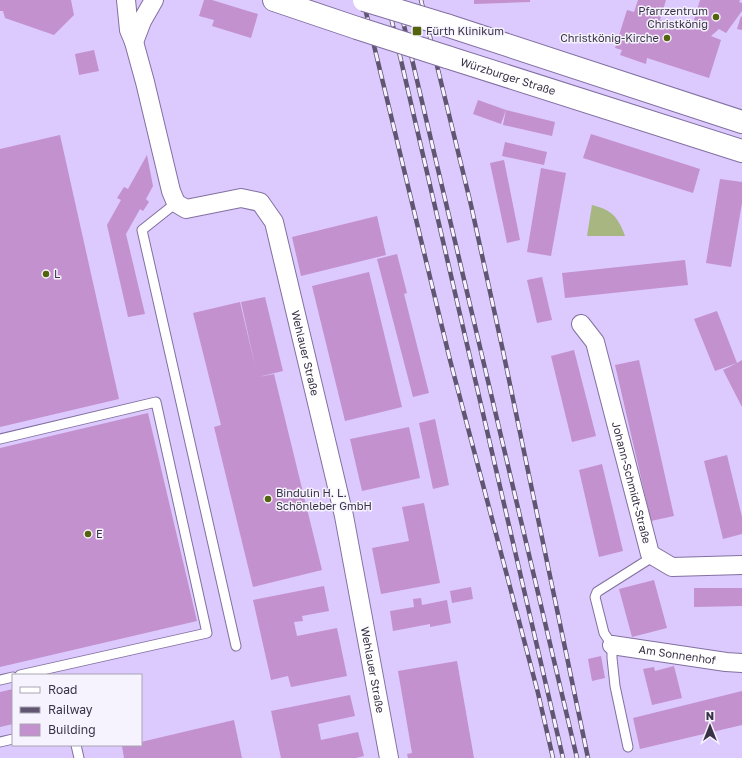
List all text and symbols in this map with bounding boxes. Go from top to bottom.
place label: Pfarrzentrum Christkönig [638,4,708,30]
marker: Pfarrzentrum Christkönig [711,12,721,22]
place label: Fürth Klinikum [426,24,504,37]
marker: Fürth Klinikum [411,25,423,37]
place label: Christkönig-Kirche [560,31,659,44]
marker: Christkönig-Kirche [662,33,672,43]
street label: Würzburger Straße [459,55,557,97]
place label: L [54,267,61,280]
marker: L [41,269,51,279]
street label: Wehlauer Straße [289,309,322,397]
street label: Johann-Schmidt-Straße [610,420,654,545]
place label: Bindulin H. L. Schönleber GmbH [276,486,372,512]
marker: Bindulin H. L. Schönleber GmbH [263,494,273,504]
place label: E [96,527,103,540]
marker: E [83,529,93,539]
street label: Wehlauer Straße [359,626,387,714]
street label: Am Sonnenhof [638,642,717,666]
legend [12,674,142,746]
text: Road [48,682,77,697]
text: Railway [48,702,93,717]
north arrow [690,706,730,746]
text: N [706,709,714,722]
text: Building [48,722,96,737]

